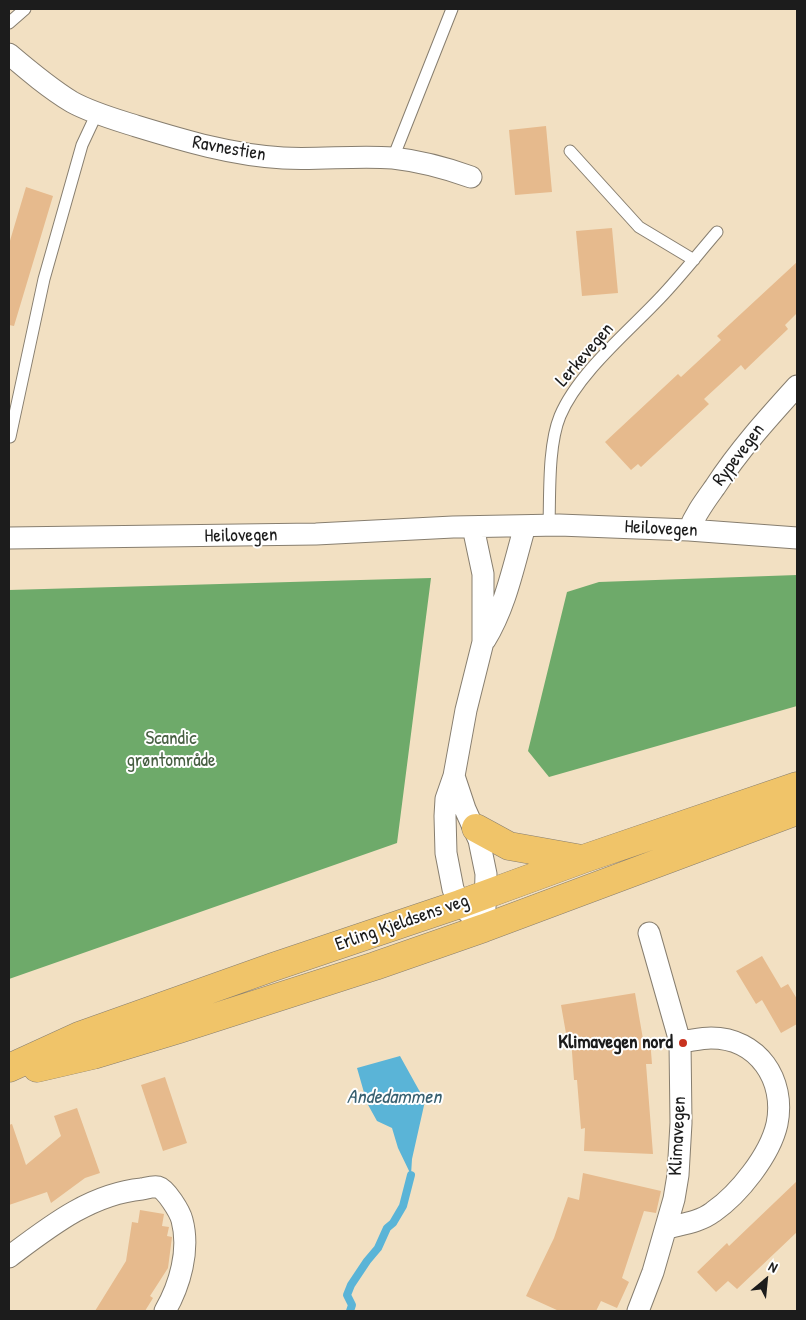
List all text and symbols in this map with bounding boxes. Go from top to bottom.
street label: Ravnestien [191,131,267,167]
street label: Lerkevegen [551,318,619,392]
street label: Rypevegen [708,419,770,491]
street label: Heilovegen [624,516,698,542]
street label: Heilovegen [204,524,278,548]
park label: Scandic grøntområde [126,728,216,772]
street label: Erling Kjeldsens veg [332,889,472,957]
place label: Klimavegen nord [558,1032,673,1054]
marker: Klimavegen nord [677,1037,689,1049]
water label: Andedammen [347,1086,441,1110]
street label: Klimavegen [665,1096,691,1176]
north arrow [741,1255,791,1305]
text: N [766,1256,781,1276]

